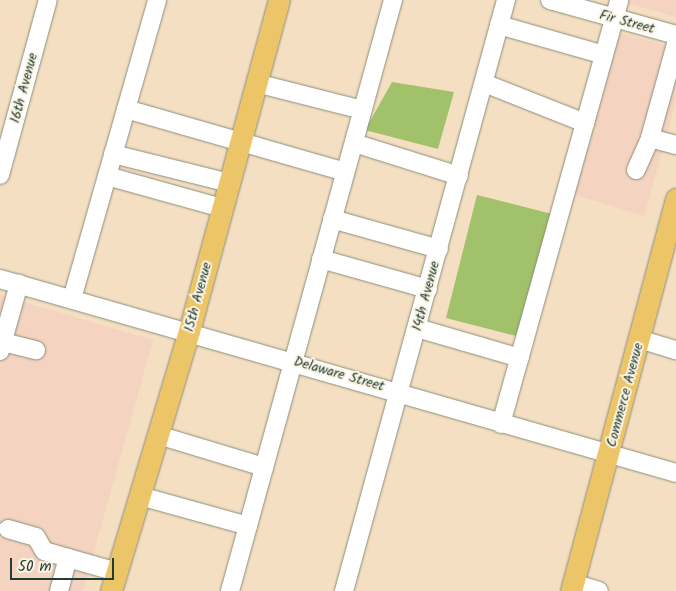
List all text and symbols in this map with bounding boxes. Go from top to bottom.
street label: Fir Street [598,7,656,37]
street label: 16th Avenue [7,51,41,125]
street label: 14th Avenue [409,259,443,333]
street label: 15th Avenue [181,260,215,334]
street label: Commerce Avenue [603,341,647,449]
street label: Delaware Street [292,353,386,395]
scale bar [12,548,116,580]
text: 50 m [18,555,52,579]

